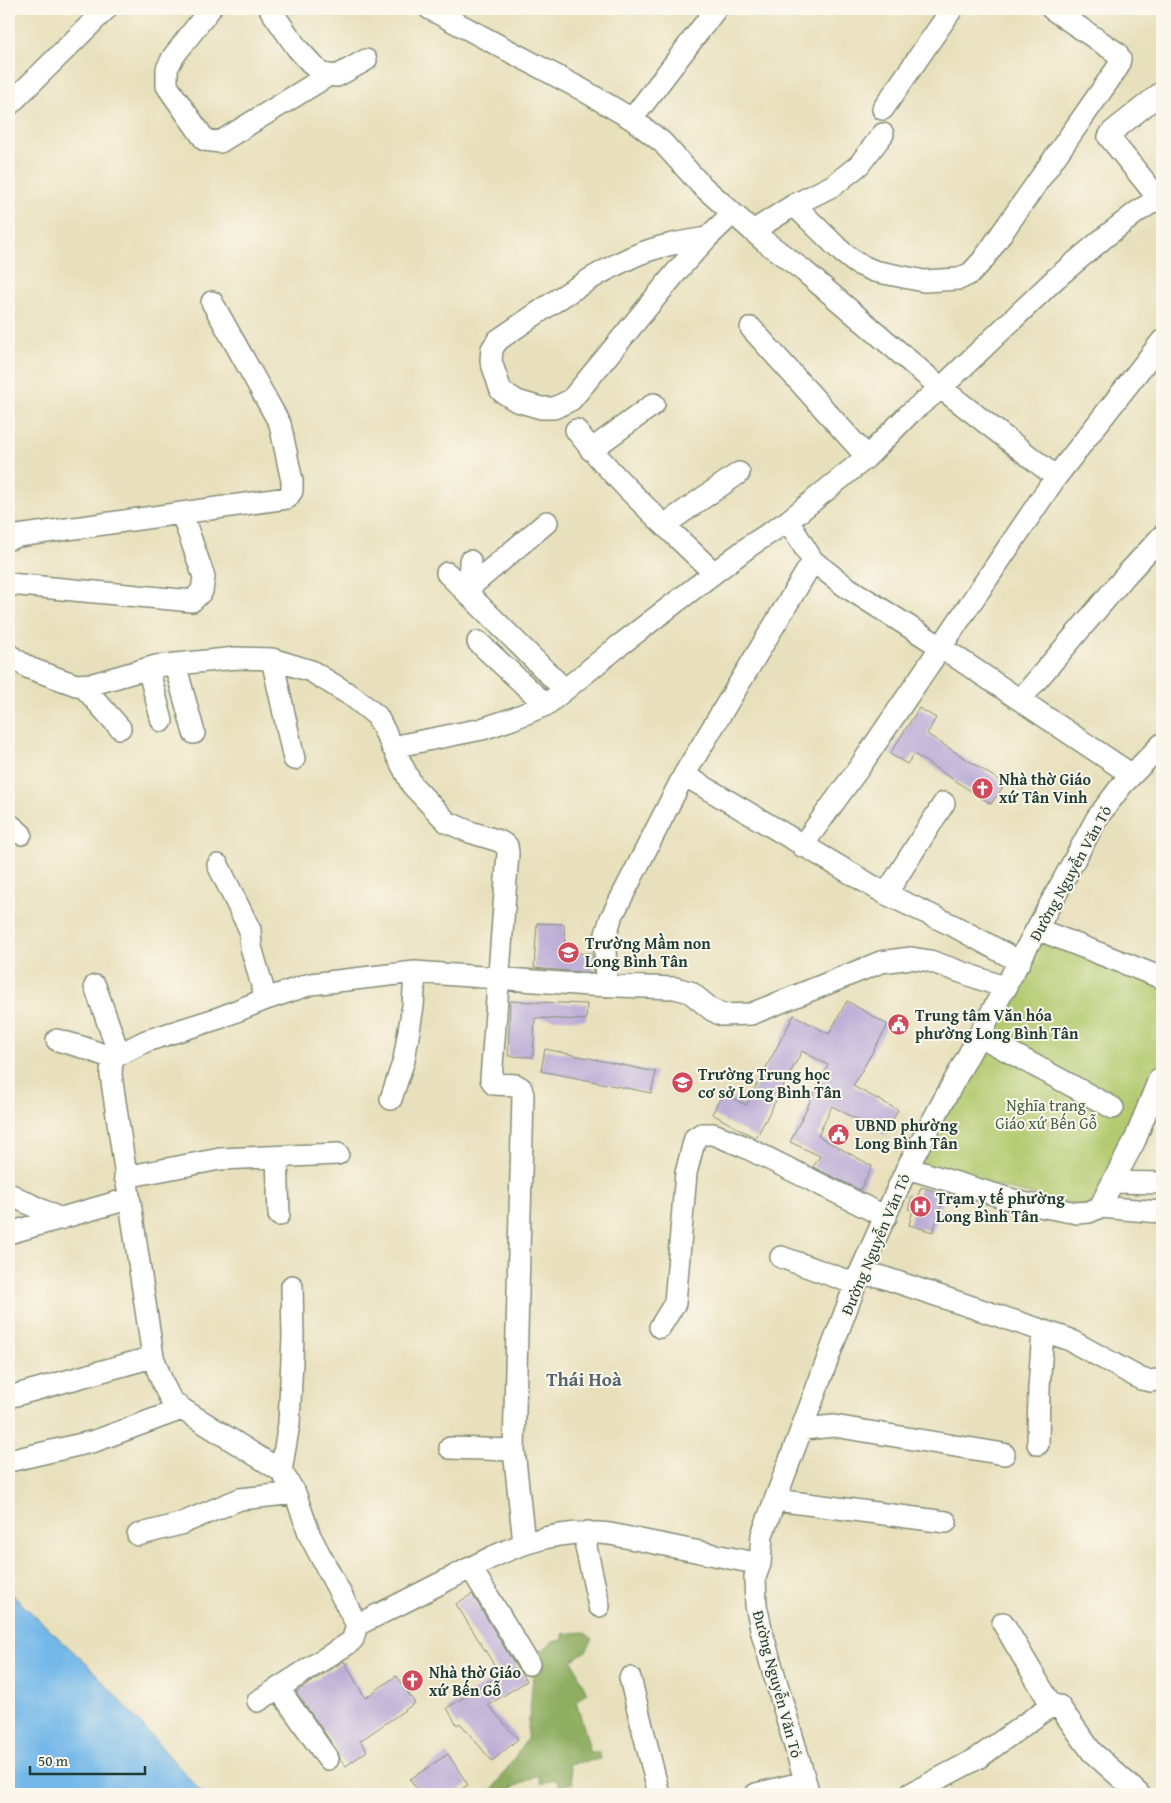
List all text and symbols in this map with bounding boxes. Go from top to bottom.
place label: Nhà thờ Giáo xứ Tân Vinh [999,767,1091,809]
church icon: Nhà thờ Giáo xứ Tân Vinh [971,776,995,800]
street label: Đường Nguyễn Văn Tỏ [1023,801,1117,945]
place label: Trường Mầm non Long Bình Tân [585,931,711,973]
school or university icon: Trường Mầm non Long Bình Tân [557,940,581,964]
place label: Trung tâm Văn hóa phường Long Bình Tân [915,1003,1079,1045]
public building icon: Trung tâm Văn hóa phường Long Bình Tân [887,1012,911,1036]
place label: Trường Trung học cơ sở Long Bình Tân [698,1062,842,1104]
school or university icon: Trường Trung học cơ sở Long Bình Tân [670,1071,694,1095]
park label: Nghĩa trang Giáo xứ Bến Gỗ [995,1093,1097,1135]
place label: UBND phường Long Bình Tân [855,1113,958,1155]
public building icon: UBND phường Long Bình Tân [827,1122,851,1146]
street label: Đường Nguyễn Văn Tỏ [834,1169,916,1319]
place label: Trạm y tế phường Long Bình Tân [936,1186,1065,1228]
hospital icon: Trạm y tế phường Long Bình Tân [908,1195,932,1219]
district label: Thái Hoà [546,1365,622,1393]
street label: Đường Nguyễn Văn Tỏ [747,1608,809,1760]
place label: Nhà thờ Giáo xứ Bến Gỗ [429,1660,521,1702]
church icon: Nhà thờ Giáo xứ Bến Gỗ [401,1669,425,1693]
scale bar [30,1743,145,1775]
text: 50 m [38,1750,69,1771]

